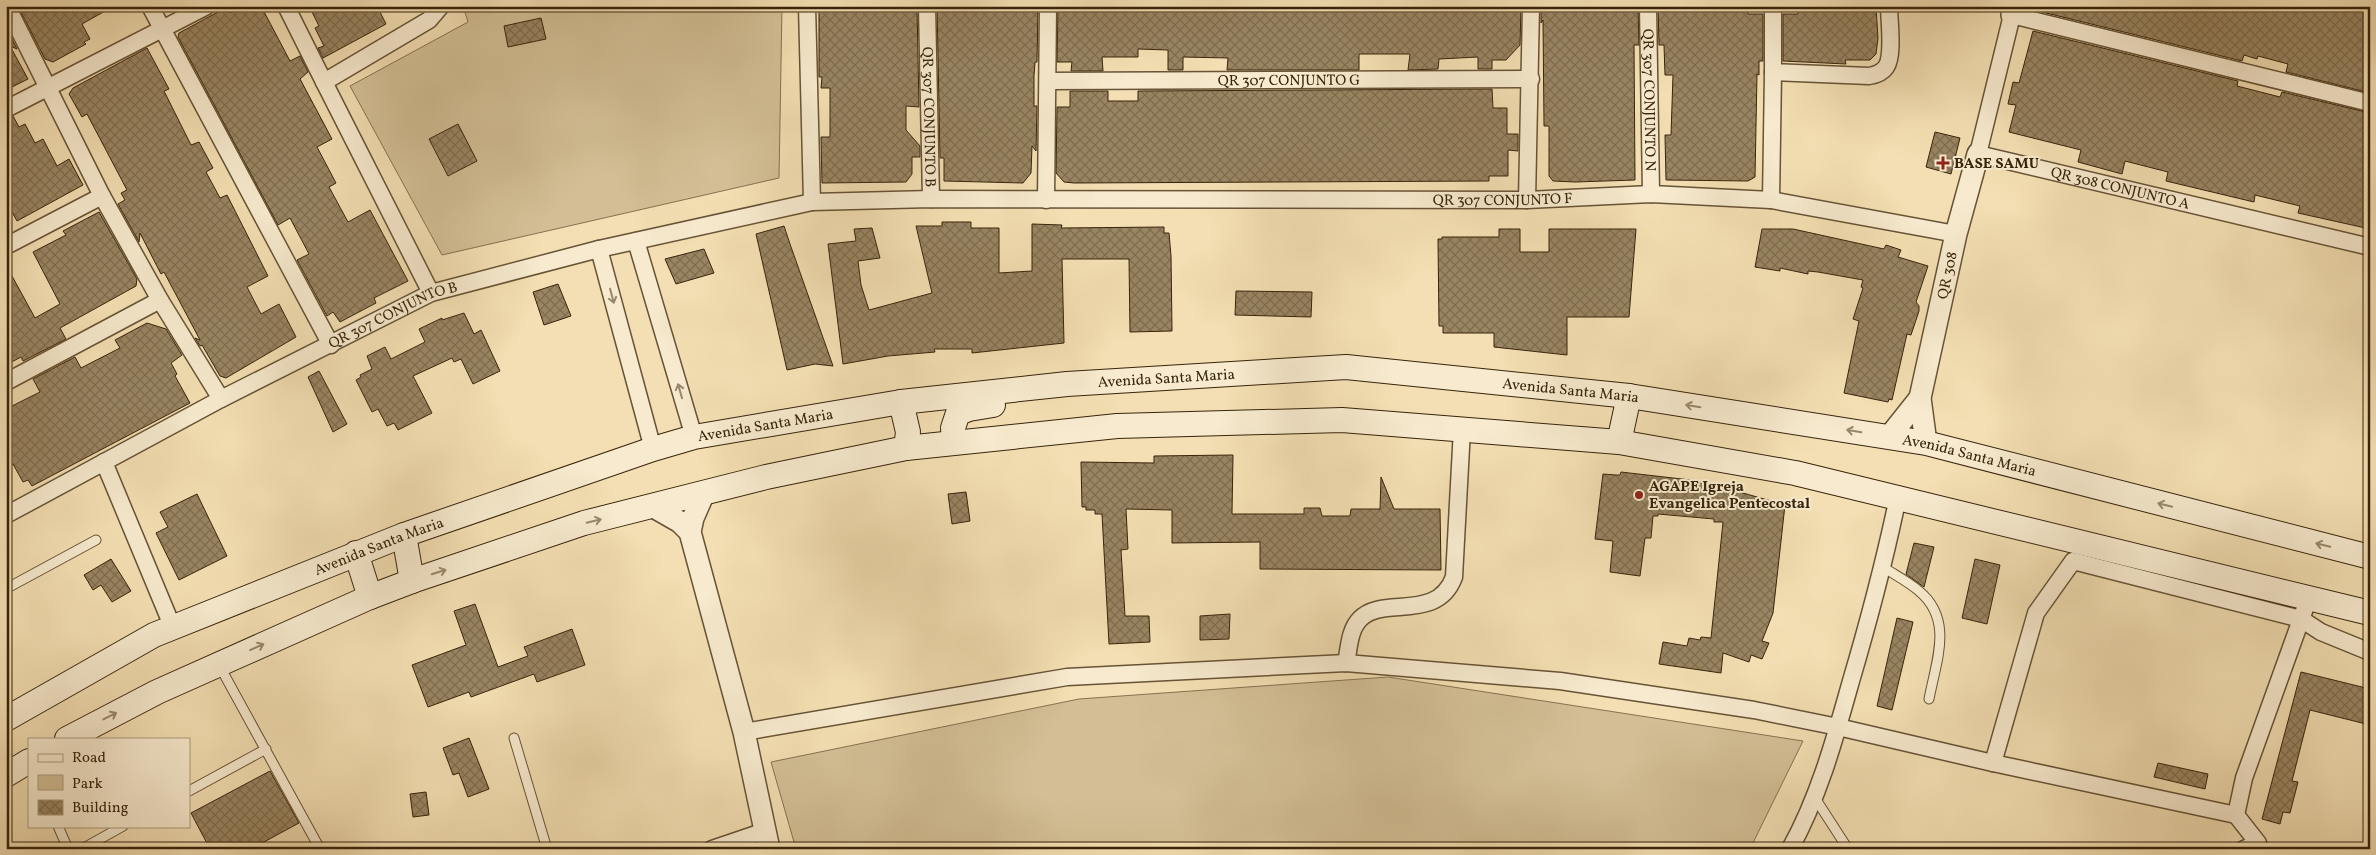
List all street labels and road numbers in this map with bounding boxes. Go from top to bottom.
street label: QR 307 CONJUNTO N [1636,29,1660,171]
street label: QR 307 CONJUNTO B [916,46,940,188]
street label: QR 307 CONJUNTO G [1218,71,1360,92]
street label: QR 308 CONJUNTO A [2048,163,2192,216]
street label: QR 307 CONJUNTO F [1433,189,1573,212]
street label: QR 308 [1933,250,1964,301]
street label: QR 307 CONJUNTO B [325,277,460,355]
street label: Avenida Santa Maria [1097,365,1236,394]
street label: Avenida Santa Maria [1501,374,1640,409]
street label: Avenida Santa Maria [696,405,835,448]
street label: Avenida Santa Maria [1901,430,2038,483]
street label: Avenida Santa Maria [311,513,447,582]

